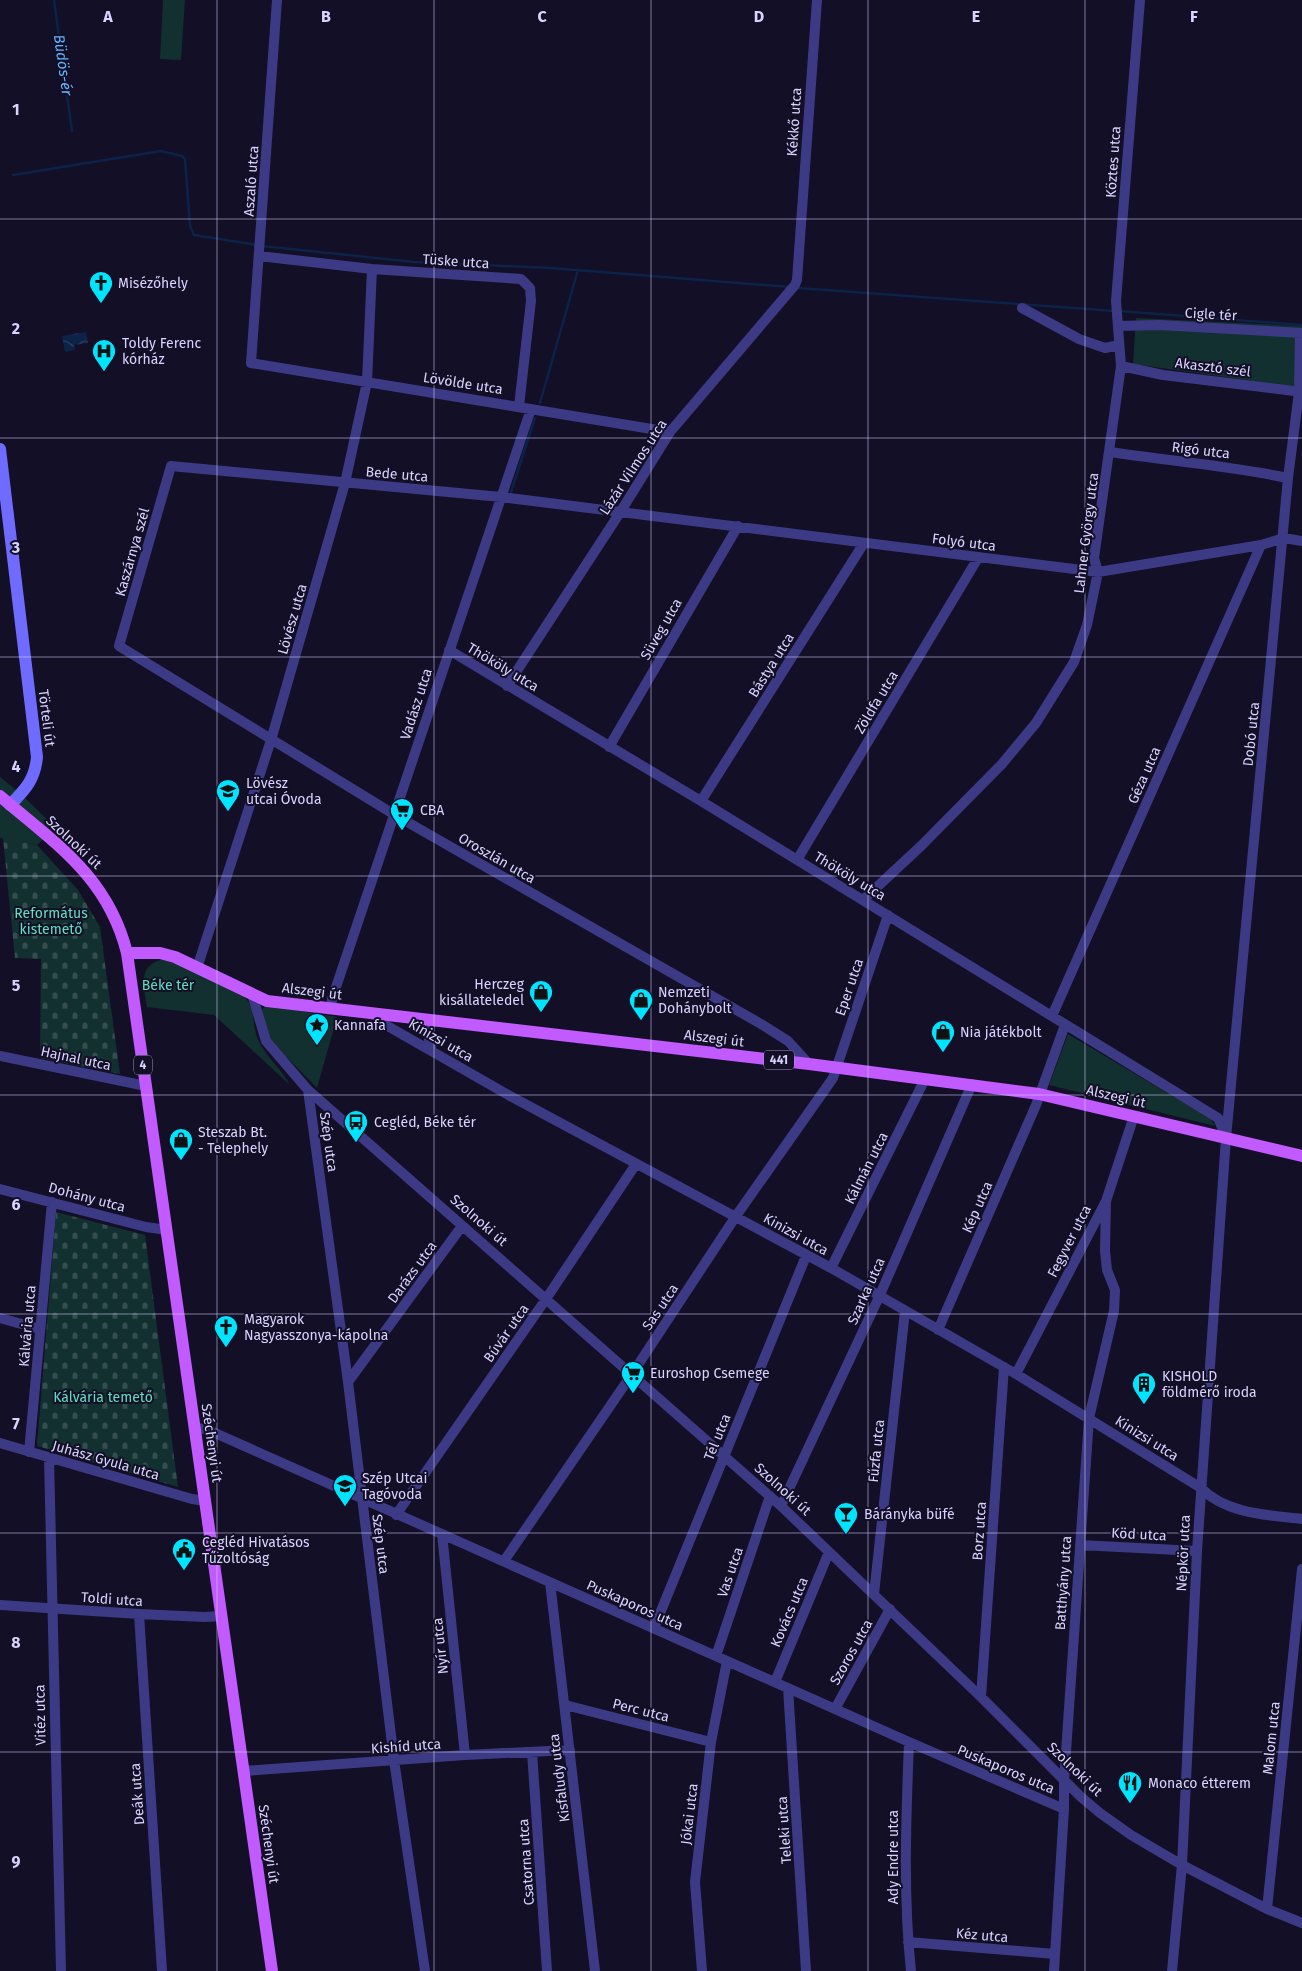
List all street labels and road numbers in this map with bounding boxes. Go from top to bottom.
street label: Kékkő utca [784,87,805,157]
street label: Köztes utca [1103,125,1124,199]
street label: Aszaló utca [241,145,262,217]
street label: Tüske utca [422,251,490,272]
street label: Cigle tér [1184,305,1238,324]
street label: Akasztó szél [1174,354,1252,381]
street label: Lövölde utca [422,369,504,398]
street label: Lázár Vilmos utca [596,416,671,518]
street label: Rigó utca [1171,438,1231,462]
street label: Bede utca [365,463,429,486]
street label: Lahner György utca [1071,472,1102,594]
street label: Kaszárnya szél [112,506,153,598]
street label: Folyó utca [931,530,997,555]
street label: Lövész utca [274,582,311,656]
street label: Süveg utca [637,595,686,663]
street label: Bástya utca [745,630,798,701]
street label: Thököly utca [464,639,542,695]
street label: Vadász utca [397,666,436,742]
street label: Zöldfa utca [851,668,902,737]
street label: Törteli út [35,688,59,749]
street label: Dobó utca [1240,701,1263,767]
street label: Géza utca [1124,744,1165,806]
street label: Szolnoki út [42,812,106,873]
street label: Oroszlán utca [455,830,538,887]
street label: Thököly utca [811,848,889,904]
street label: Eper utca [832,956,867,1018]
street label: Alszegi út [281,979,344,1004]
street label: Kinizsi utca [405,1015,476,1066]
street label: Alszegi út [683,1026,746,1051]
street label: Hajnal utca [39,1043,113,1074]
road number: 441 [764,1050,794,1070]
road number: 4 [134,1056,152,1074]
street label: Alszegi út [1085,1081,1148,1112]
street label: Szép utca [316,1111,341,1173]
street label: Kálmán utca [841,1129,892,1207]
street label: Dohány utca [47,1179,127,1216]
street label: Kép utca [959,1179,996,1236]
street label: Szolnoki út [447,1191,511,1250]
street label: Fegyver utca [1044,1202,1095,1280]
street label: Kinizsi utca [760,1210,831,1259]
street label: Darázs utca [384,1238,441,1307]
street label: Szarka utca [844,1255,889,1327]
street label: Sas utca [639,1281,682,1334]
street label: Kálvária utca [15,1285,40,1367]
street label: Búvár utca [480,1301,533,1366]
street label: Széchenyi út [198,1403,226,1485]
street label: Tél utca [700,1411,735,1463]
street label: Kinizsi utca [1112,1412,1182,1465]
street label: Fűzfa utca [865,1419,888,1484]
street label: Juhász Gyula utca [50,1437,161,1484]
street label: Szolnoki út [751,1460,815,1520]
street label: Borz utca [969,1501,990,1561]
street label: Szép utca [368,1513,393,1575]
street label: Népkör utca [1173,1514,1194,1592]
street label: Köd utca [1111,1525,1167,1544]
street label: Batthyány utca [1052,1535,1075,1631]
street label: Vas utca [714,1545,747,1600]
street label: Kovács utca [767,1575,812,1650]
street label: Puskaporos utca [584,1577,686,1634]
street label: Toldi utca [81,1589,143,1610]
street label: Nyír utca [429,1617,452,1675]
street label: Szoros utca [826,1617,876,1688]
street label: Vitéz utca [31,1684,50,1746]
street label: Perc utca [611,1695,671,1726]
street label: Malom utca [1259,1701,1284,1775]
street label: Kisfaludy utca [546,1733,573,1823]
street label: Kishíd utca [370,1736,442,1757]
street label: Szolnoki út [1043,1739,1106,1801]
street label: Puskaporos utca [955,1741,1057,1798]
street label: Deák utca [127,1762,148,1826]
street label: Jókai utca [677,1782,702,1846]
street label: Teleki utca [774,1796,795,1864]
street label: Széchenyi út [255,1804,283,1886]
street label: Ady Endre utca [885,1810,902,1904]
street label: Csatorna utca [515,1818,538,1906]
street label: Kéz utca [955,1925,1009,1946]

